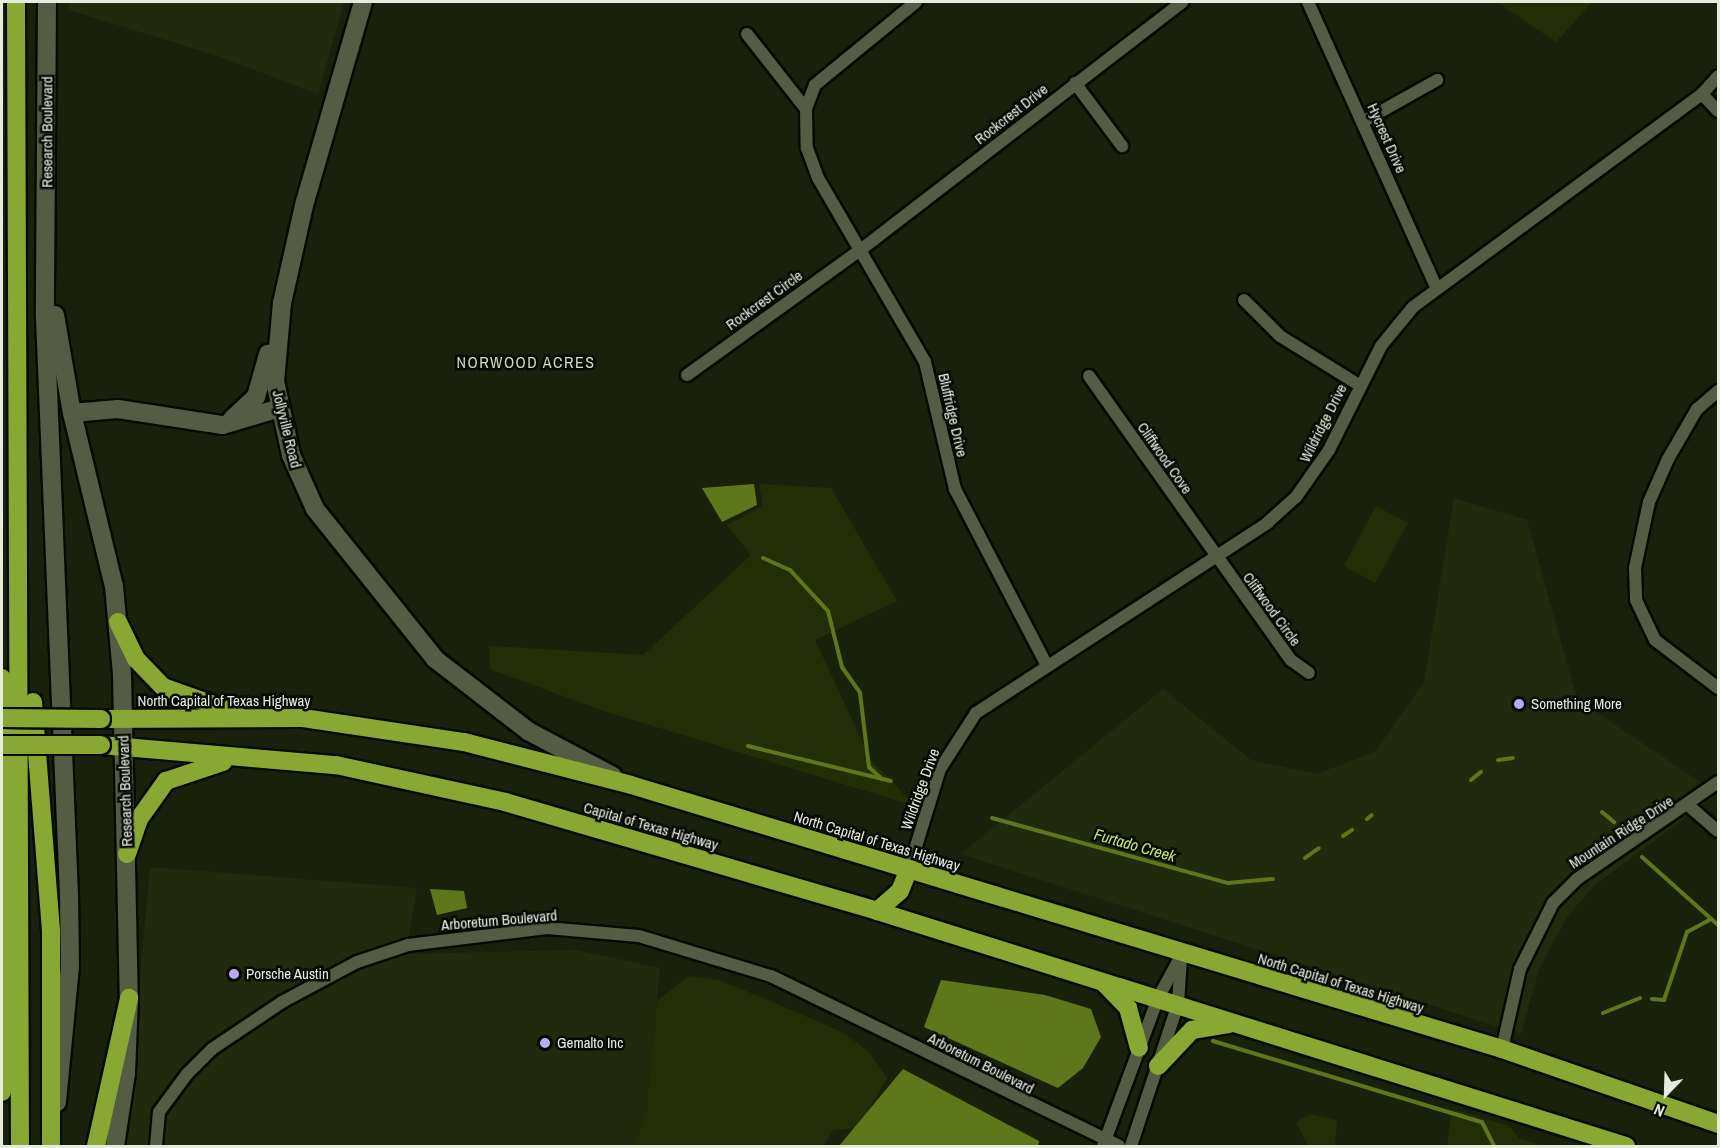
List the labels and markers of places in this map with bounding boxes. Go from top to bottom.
place label: Something More [1531,695,1622,713]
marker: Something More [1512,697,1526,711]
place label: Porsche Austin [246,965,329,983]
marker: Porsche Austin [227,967,241,981]
place label: Gemalto Inc [557,1034,623,1052]
marker: Gemalto Inc [538,1036,552,1050]

